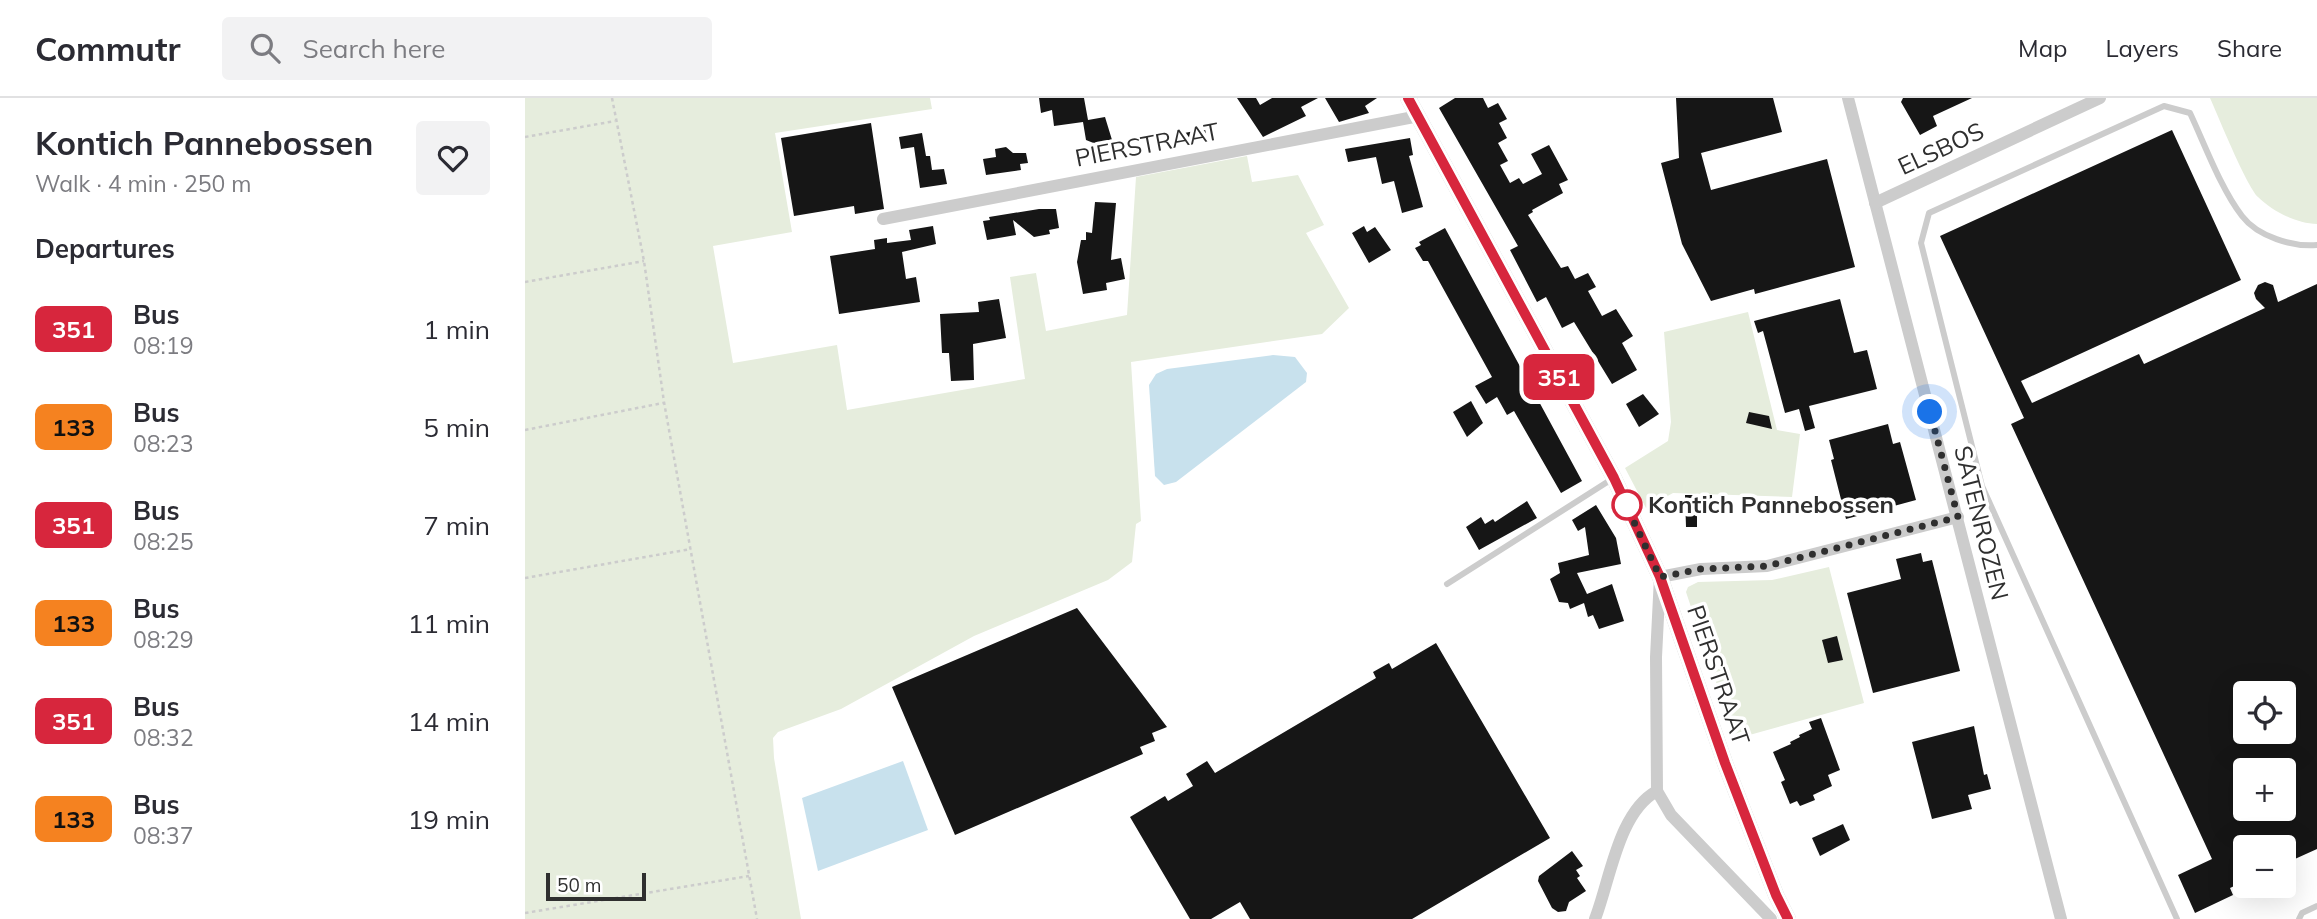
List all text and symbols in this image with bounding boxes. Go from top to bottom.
search box [222,17,712,80]
text: Commutr [35,28,180,69]
icon: search [246,29,284,67]
text: Search here [302,32,445,65]
text: Map [2018,33,2067,63]
text: Layers [2105,33,2179,63]
text: Share [2217,33,2282,63]
street label: PIERSTRAAT [1072,115,1222,173]
street label: ELSBOS [1893,115,1988,181]
button: heart [416,121,490,195]
text: Kontich Pannebossen [35,122,373,163]
text: Walk · 4 min · 250 m [35,169,252,198]
text: Departures [35,232,175,265]
text: Bus [133,298,179,331]
text: 1 min [423,313,490,346]
text: 351 [52,314,95,344]
text: 08:19 [133,331,193,360]
line badge: 351 [1519,354,1599,400]
text: 351 [1537,362,1581,392]
your location [1912,394,1947,429]
text: Bus [133,396,179,429]
text: 5 min [423,411,490,444]
text: 133 [52,412,95,442]
text: 08:23 [133,429,193,458]
street label: SATENROZEN [1948,442,2016,603]
place label: Kontich Pannebossen [1648,489,1894,519]
marker: Kontich Pannebossen [1612,490,1642,520]
text: Bus [133,494,179,527]
text: 7 min [423,509,490,542]
text: 351 [52,510,95,540]
text: 08:25 [133,527,193,556]
text: Bus [133,592,179,625]
street label: PIERSTRAAT [1681,601,1757,749]
text: 11 min [408,607,490,640]
text: 133 [52,608,95,638]
text: 08:29 [133,625,193,654]
map controls [2233,681,2296,898]
button: locate [2233,681,2296,744]
text: Bus [133,690,179,723]
text: 14 min [408,705,490,738]
text: 351 [52,706,95,736]
text: 08:32 [133,723,193,752]
button: + [2233,758,2296,821]
text: Bus [133,788,179,821]
text: 19 min [408,803,490,836]
text: 133 [52,804,95,834]
text: 08:37 [133,821,193,850]
button: − [2233,835,2296,898]
scale bar [546,870,646,902]
text: 50 m [557,873,601,897]

